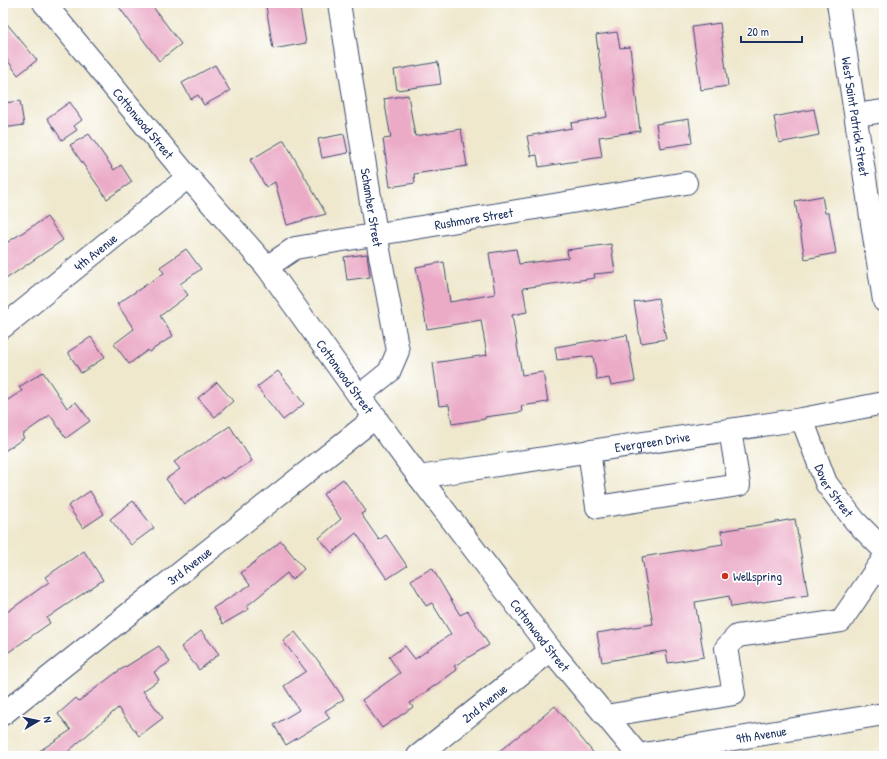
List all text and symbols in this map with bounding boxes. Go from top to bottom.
scale bar [741,18,802,44]
text: 20 m [747,23,769,40]
street label: West Saint Patrick Street [837,56,874,178]
street label: Cottonwood Street [109,84,179,163]
street label: Schamber Street [357,167,387,249]
street label: Rushmore Street [433,203,515,234]
street label: 4th Avenue [70,229,121,275]
street label: Cottonwood Street [312,336,378,418]
street label: Evergreen Drive [614,427,691,456]
street label: Dover Street [811,462,858,521]
street label: 3rd Avenue [163,543,215,589]
place label: Wellspring [733,567,782,585]
marker: Wellspring [720,571,730,581]
street label: Cottonwood Street [506,595,574,676]
street label: 2nd Avenue [458,679,511,727]
north arrow [18,701,58,741]
text: N [41,715,55,724]
street label: 9th Avenue [735,721,788,748]

